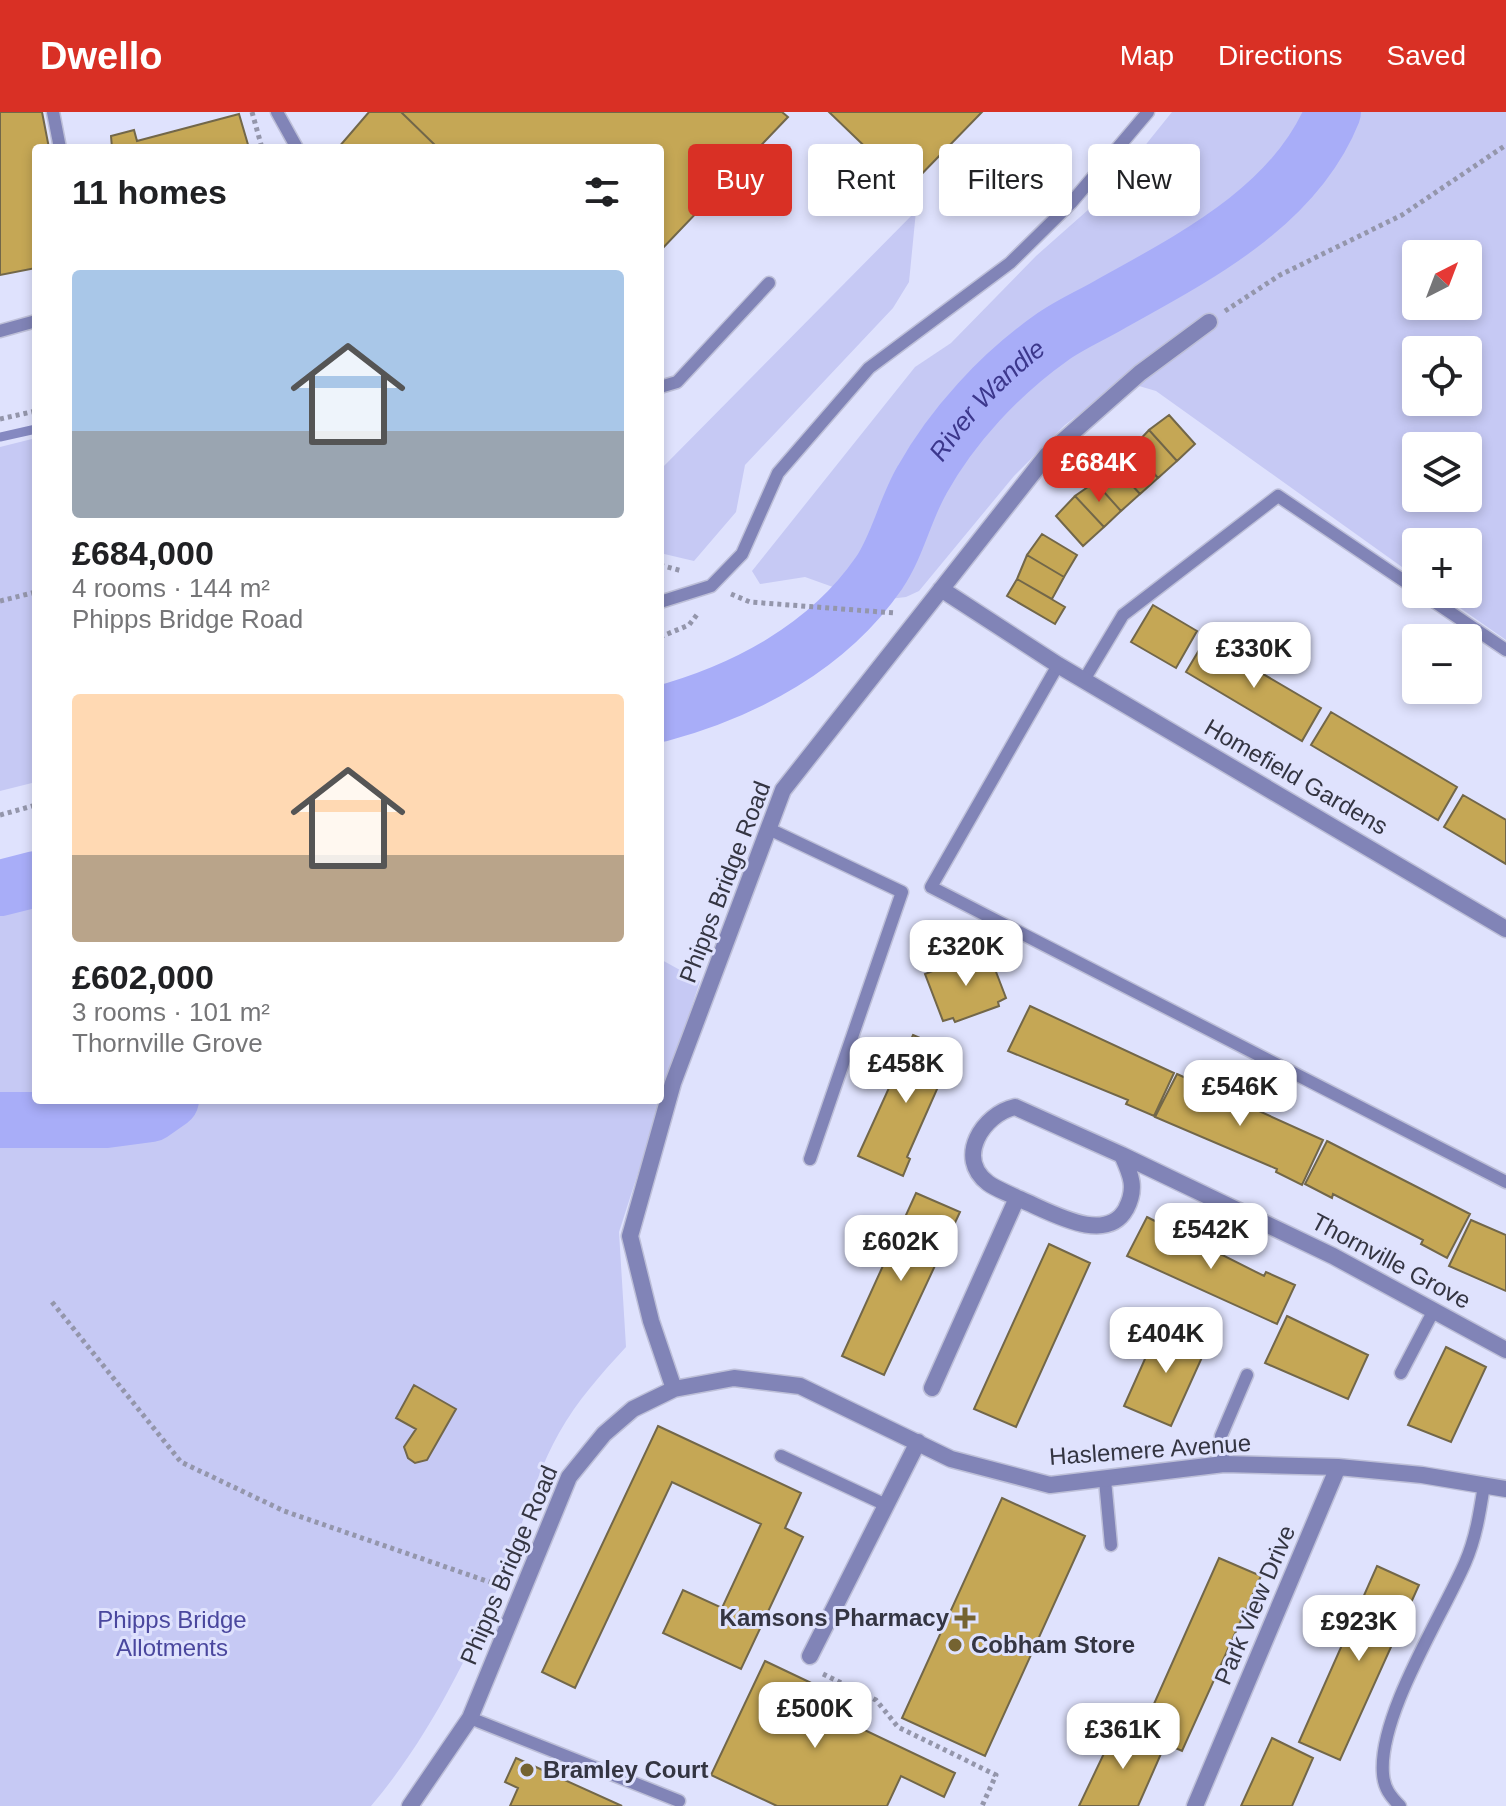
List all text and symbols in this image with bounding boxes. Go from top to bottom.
text: Dwello [40,35,162,77]
text: Map [1120,40,1174,71]
text: Directions [1218,40,1343,71]
text: Saved [1387,40,1466,71]
chip: Buy [688,144,792,216]
chip: Rent [808,144,923,216]
chip: Filters [939,144,1072,216]
chip: New [1088,144,1200,216]
icon: filters [580,170,624,214]
text: 11 homes [72,173,227,211]
north arrow [1402,240,1482,320]
map controls [1402,240,1482,704]
icon: home [276,322,420,466]
water label: River Wandle [923,333,1051,466]
button: locate [1402,336,1482,416]
button: layers [1402,432,1482,512]
pin: £684K [1043,436,1155,504]
text: £684K [1061,447,1137,477]
button: + [1402,528,1482,608]
text: £684,000 [72,534,214,572]
text: 4 rooms · 144 m² [72,573,270,603]
text: Phipps Bridge Road [72,604,303,634]
pin: £330K [1198,622,1310,690]
button: − [1402,624,1482,704]
text: £330K [1216,633,1292,663]
street label: Homefield Gardens [1200,713,1393,840]
icon: home [276,746,420,890]
street label: Phipps Bridge Road [674,777,775,986]
pin: £320K [910,920,1022,988]
text: £320K [928,931,1004,961]
text: £602,000 [72,958,214,996]
text: 3 rooms · 101 m² [72,997,270,1027]
text: Thornville Grove [72,1028,263,1058]
pin: £458K [850,1037,962,1105]
text: £458K [868,1048,944,1078]
pin: £546K [1184,1060,1296,1128]
text: £546K [1202,1071,1278,1101]
pin: £542K [1155,1203,1267,1271]
street label: Thornville Grove [1307,1207,1475,1314]
text: £542K [1173,1214,1249,1244]
pin: £602K [845,1215,957,1283]
text: £602K [863,1226,939,1256]
pin: £404K [1110,1307,1222,1375]
text: £404K [1128,1318,1204,1348]
street label: Haslemere Avenue [1048,1429,1252,1470]
street label: Phipps Bridge Road [454,1461,563,1668]
street label: Park View Drive [1209,1521,1300,1688]
pin: £923K [1303,1595,1415,1663]
place label: Kamsons Pharmacy [720,1604,950,1631]
park label: Phipps Bridge Allotments [97,1606,247,1661]
text: £923K [1321,1606,1397,1636]
marker: Kamsons Pharmacy [956,1609,974,1627]
place label: Cobham Store [971,1631,1135,1658]
marker: Cobham Store [946,1636,964,1654]
pin: £500K [759,1682,871,1750]
text: £500K [777,1693,853,1723]
pin: £361K [1067,1703,1179,1771]
text: £361K [1085,1714,1161,1744]
place label: Bramley Court [543,1756,708,1783]
marker: Bramley Court [518,1761,536,1779]

